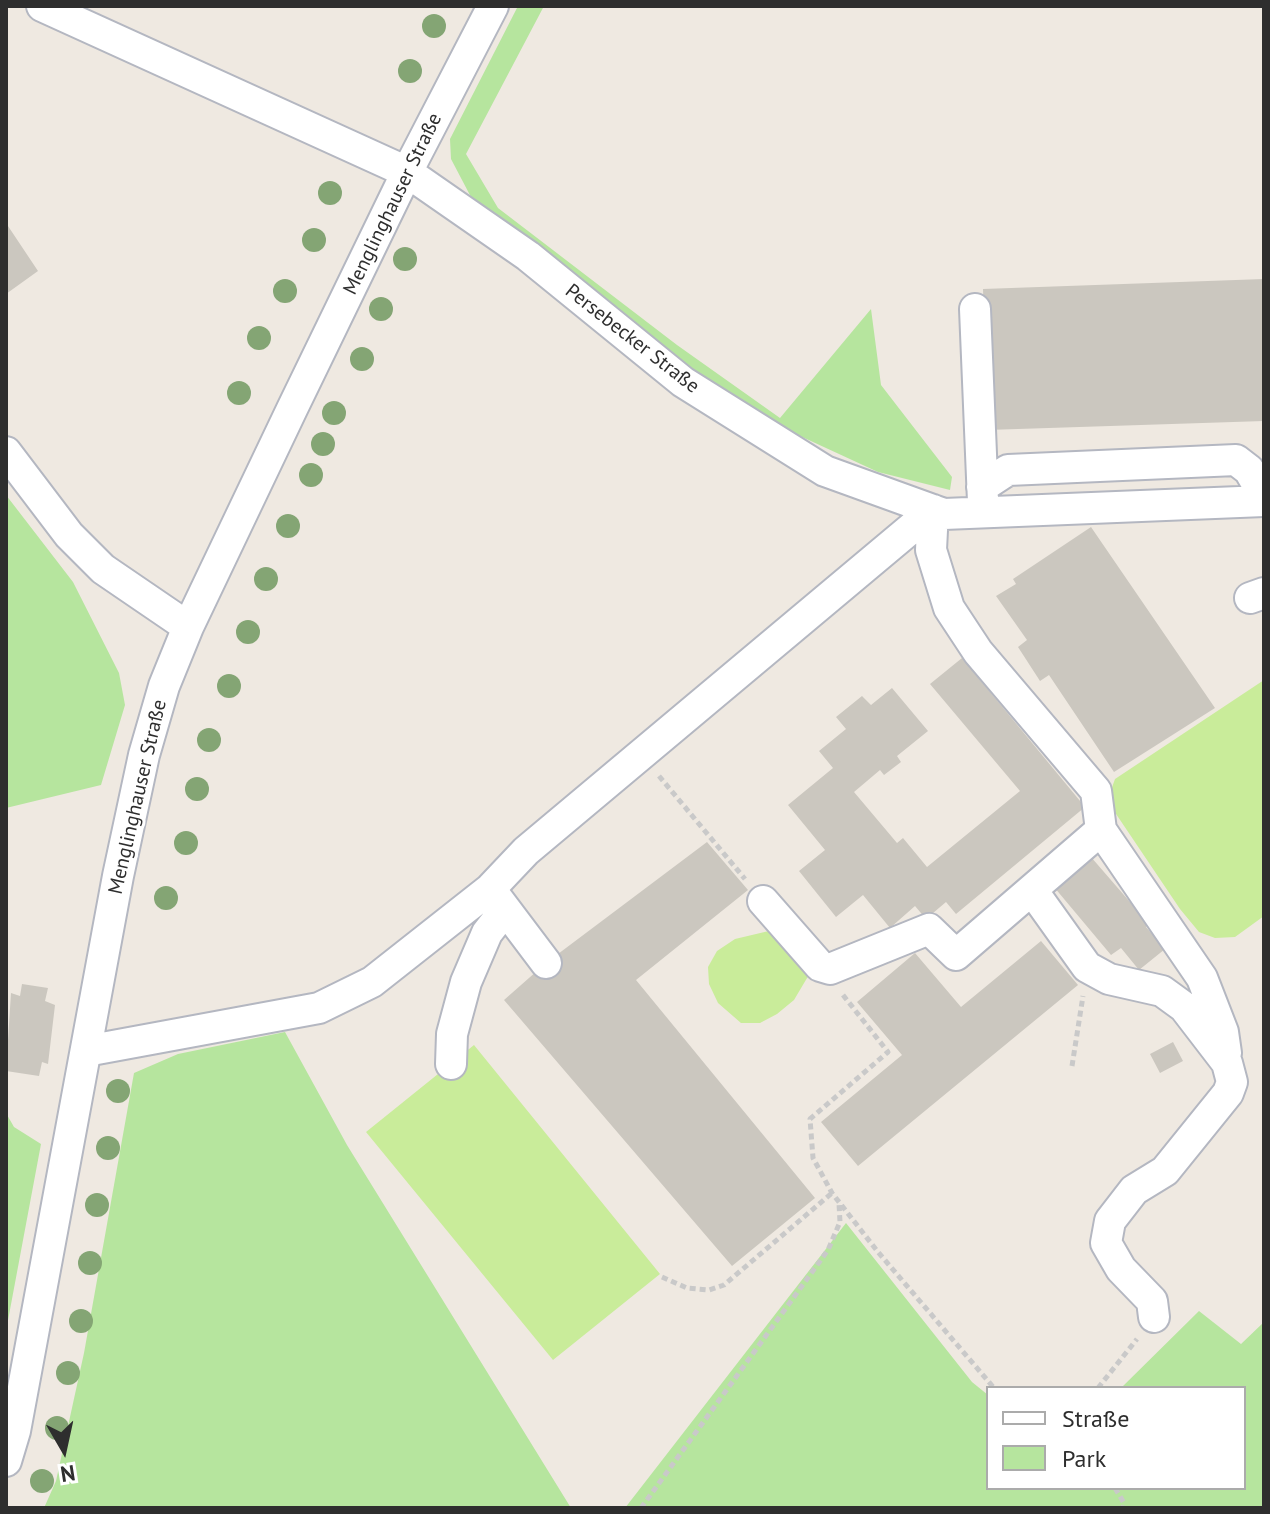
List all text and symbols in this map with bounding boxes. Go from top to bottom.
street label: Menglinghauser Straße [339,109,447,299]
street label: Persebecker Straße [560,279,704,399]
street label: Menglinghauser Straße [104,697,172,897]
legend [986,1386,1246,1490]
text: Straße [1062,1403,1129,1434]
north arrow [24,1410,104,1490]
text: Park [1062,1443,1106,1474]
text: N [58,1459,77,1489]

